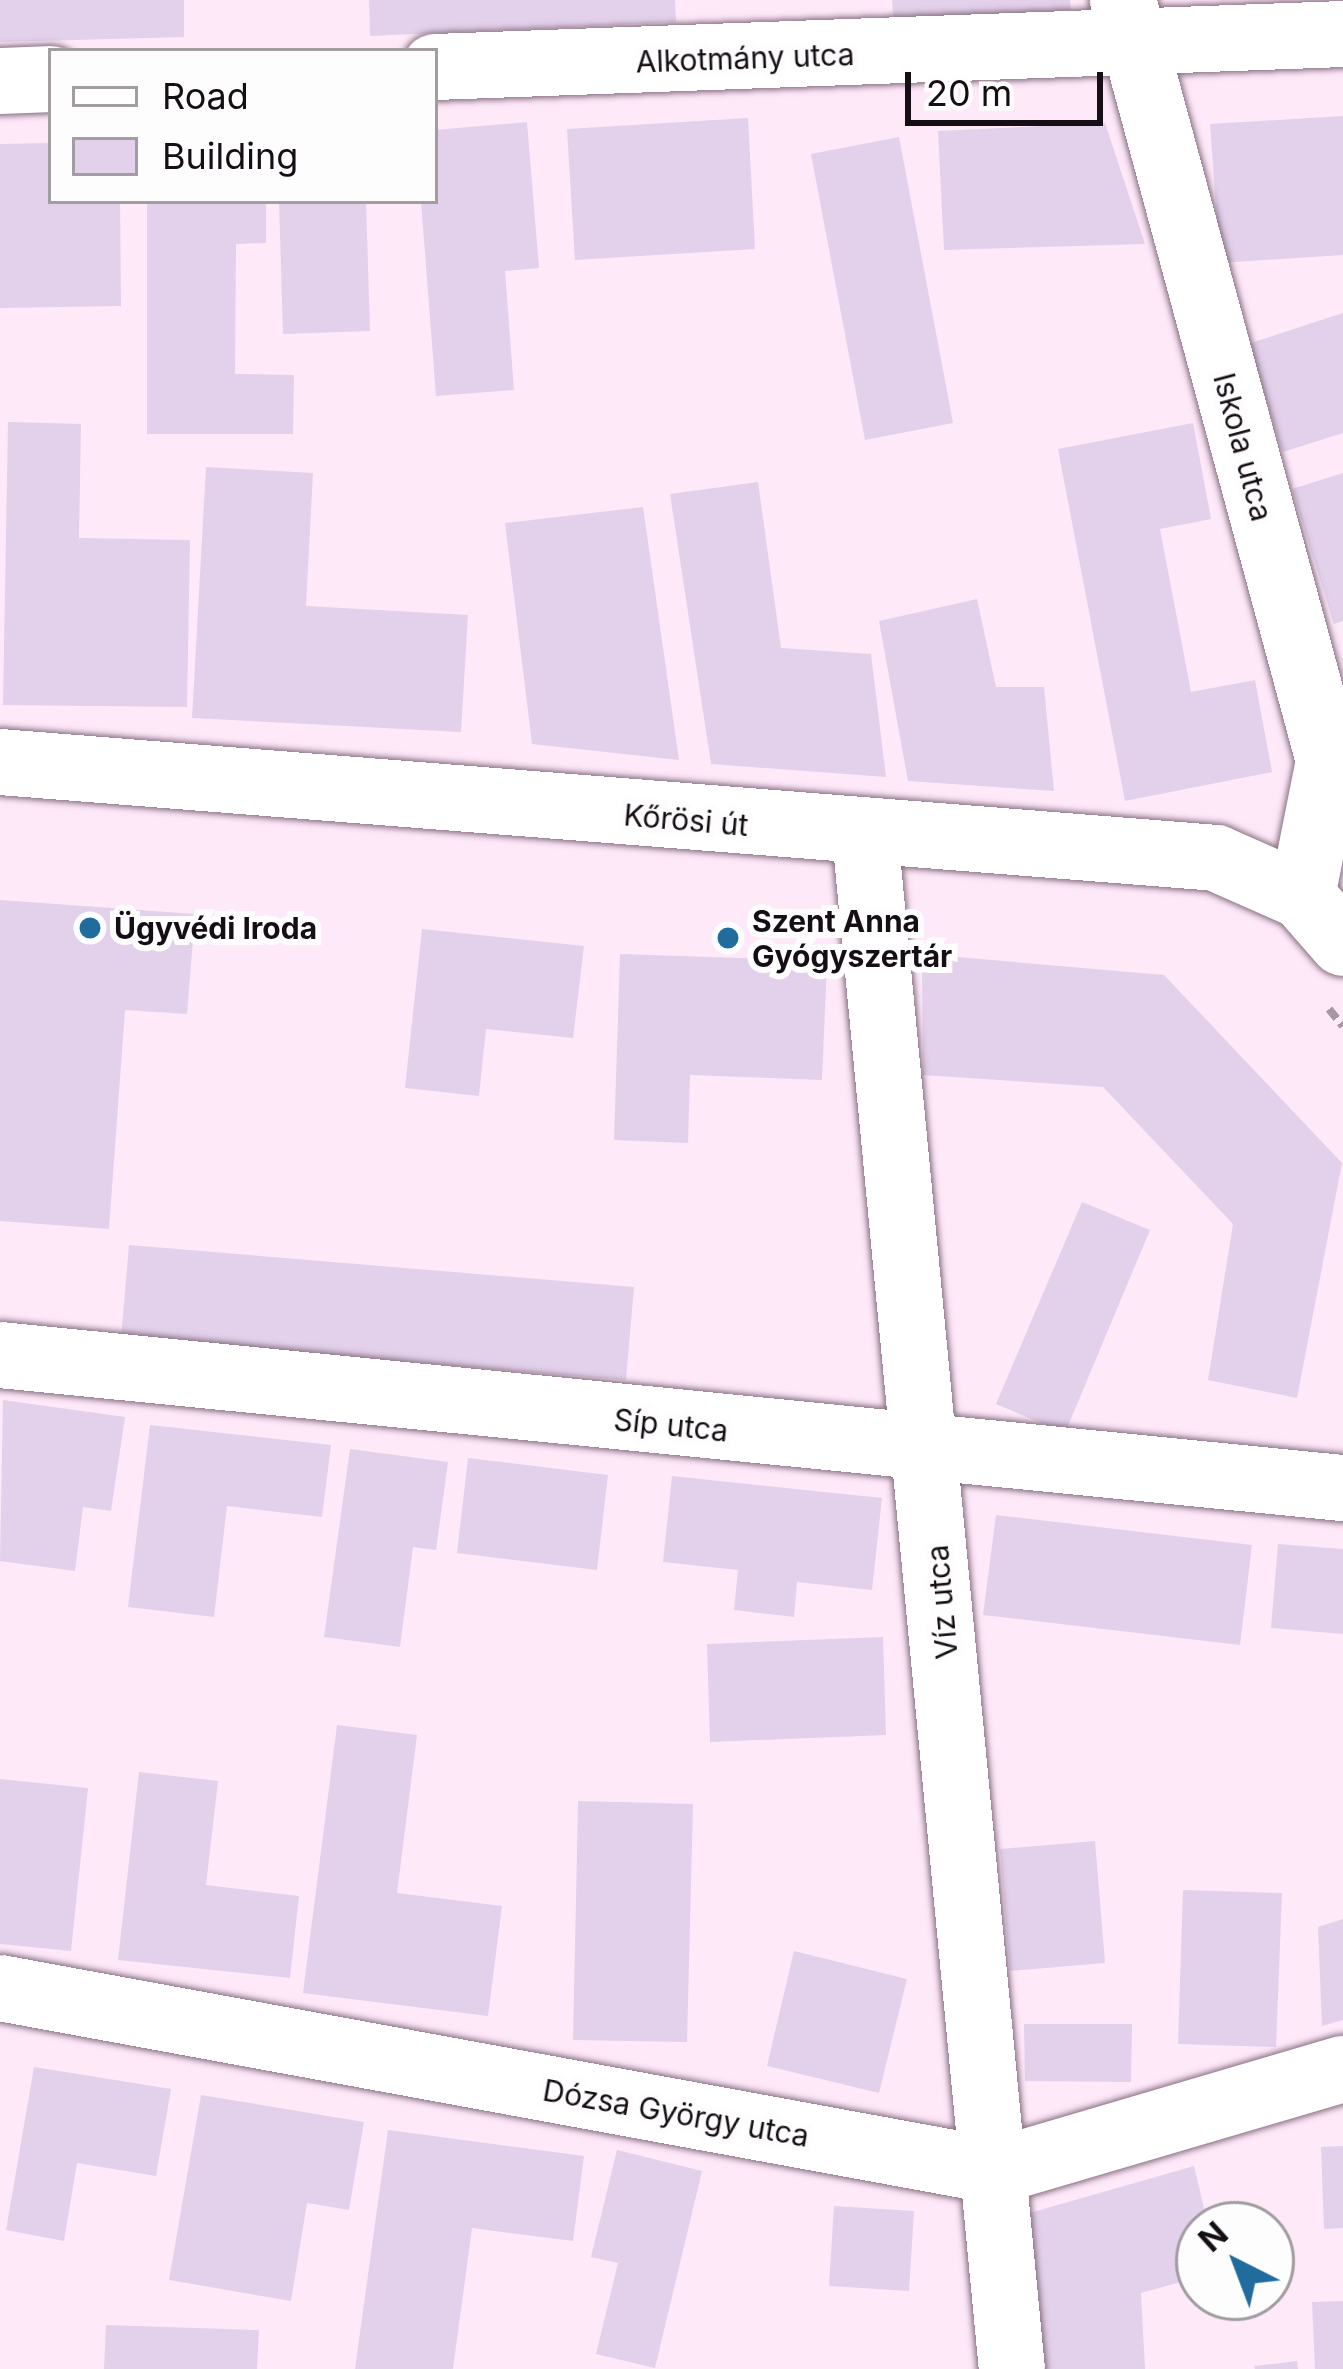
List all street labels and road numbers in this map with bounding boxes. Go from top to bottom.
street label: Alkotmány utca [635,36,855,80]
street label: Iskola utca [1206,369,1280,525]
street label: Kőrösi út [622,797,750,843]
street label: Síp utca [612,1401,730,1449]
street label: Víz utca [919,1543,965,1661]
street label: Dózsa György utca [540,2072,812,2154]

